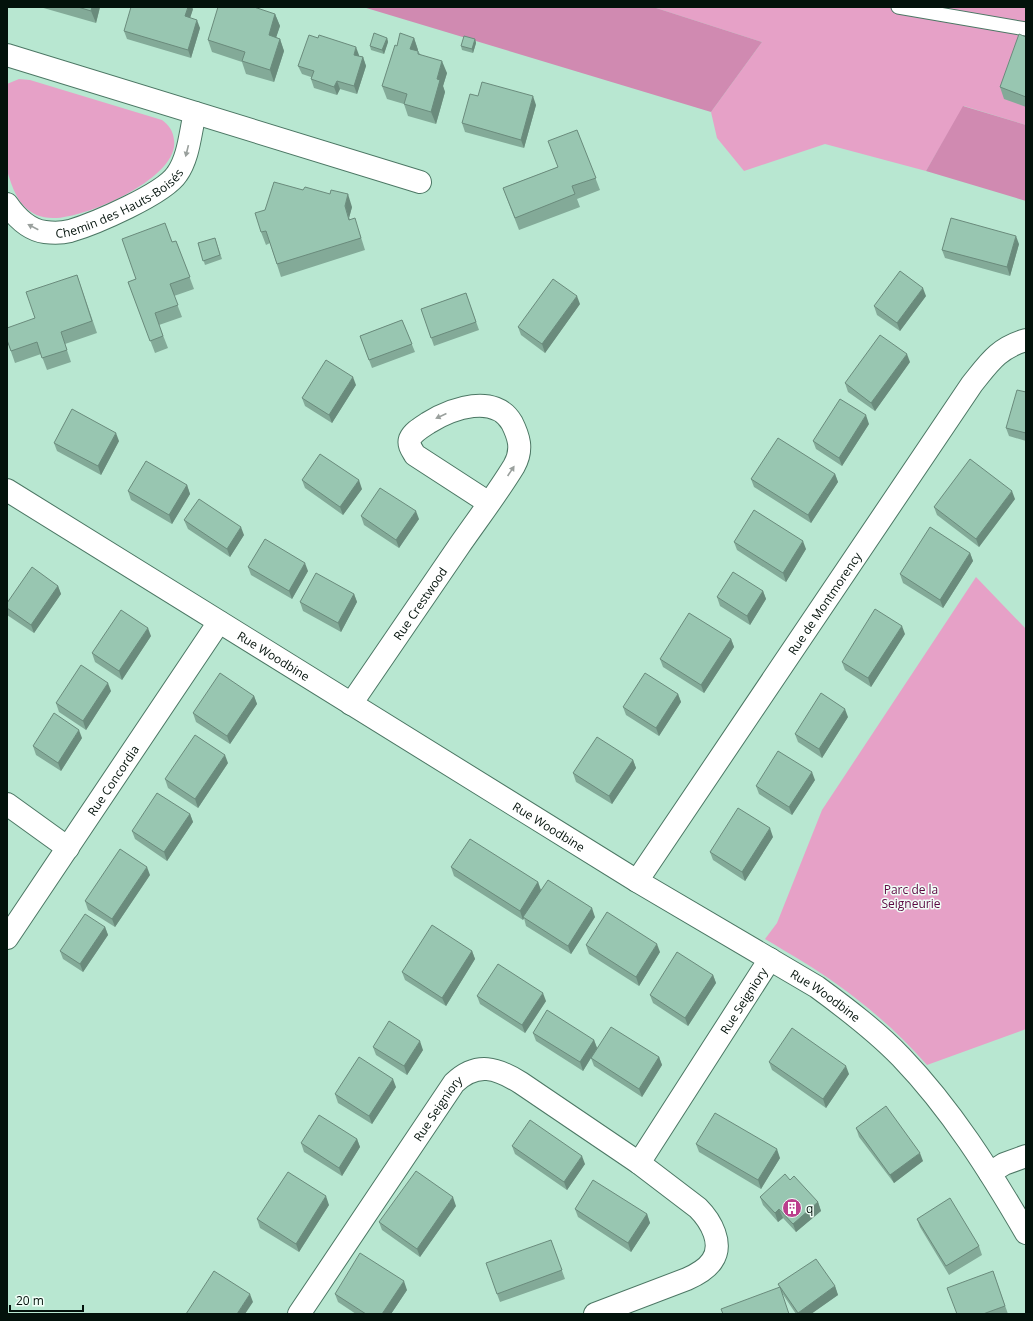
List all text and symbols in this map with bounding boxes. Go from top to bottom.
one-way arrow [183,145,189,157]
street label: Chemin des Hauts-Boisés [55,165,187,241]
one-way arrow [27,224,39,231]
one-way arrow [436,413,447,419]
one-way arrow [507,465,515,476]
street label: Rue de Montmorency [783,548,866,658]
street label: Rue Crestwood [389,564,451,643]
street label: Rue Woodbine [234,627,313,685]
street label: Rue Concordia [83,742,143,819]
street label: Rue Woodbine [510,798,589,855]
park label: Parc de la Seigneurie [882,881,941,912]
street label: Rue Seigniory [716,963,772,1037]
street label: Rue Woodbine [787,965,864,1026]
street label: Rue Seigniory [409,1071,466,1144]
building icon: q [781,1197,803,1219]
place label: q [806,1200,813,1217]
scale bar [10,1287,83,1313]
text: 20 m [16,1292,44,1309]

